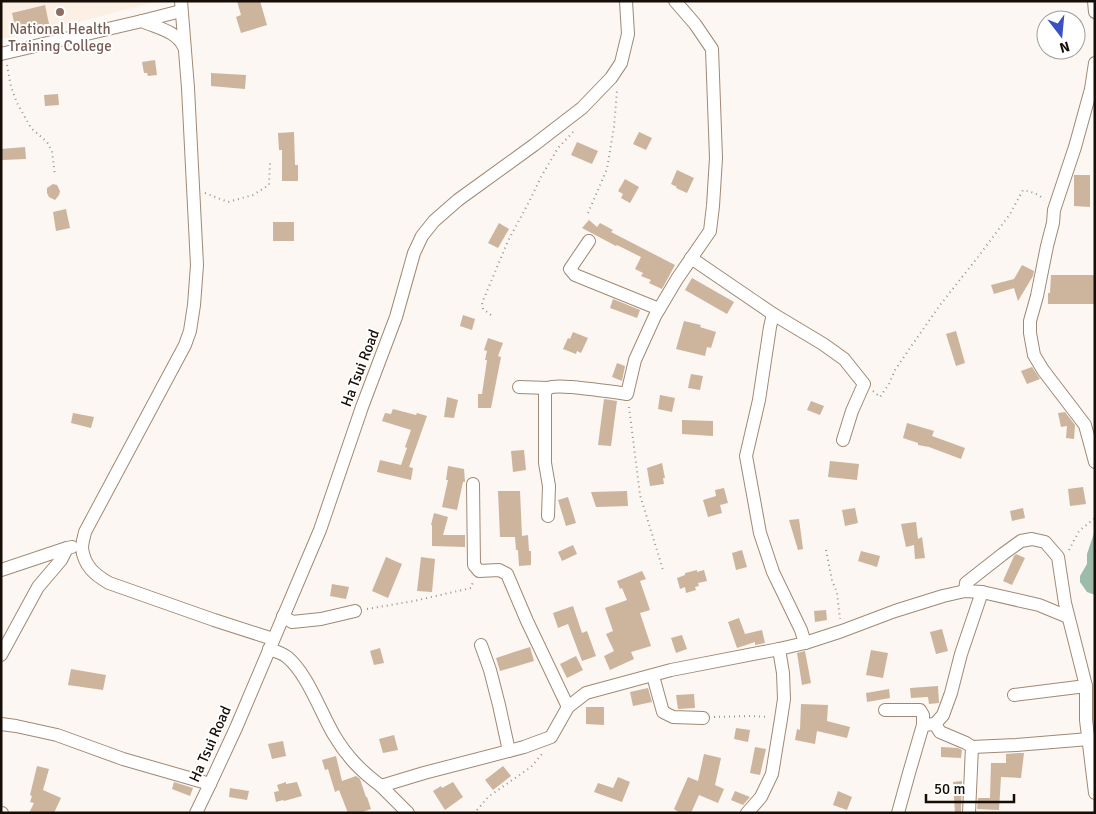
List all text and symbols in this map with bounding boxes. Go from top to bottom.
marker: National Health Training College [54,6,66,18]
north arrow [1036,10,1086,60]
place label: National Health Training College [8,20,112,55]
text: N [1057,38,1071,57]
street label: Ha Tsui Road [337,327,383,409]
street label: Ha Tsui Road [185,703,235,785]
scale bar [926,772,1014,804]
text: 50 m [934,780,965,798]

